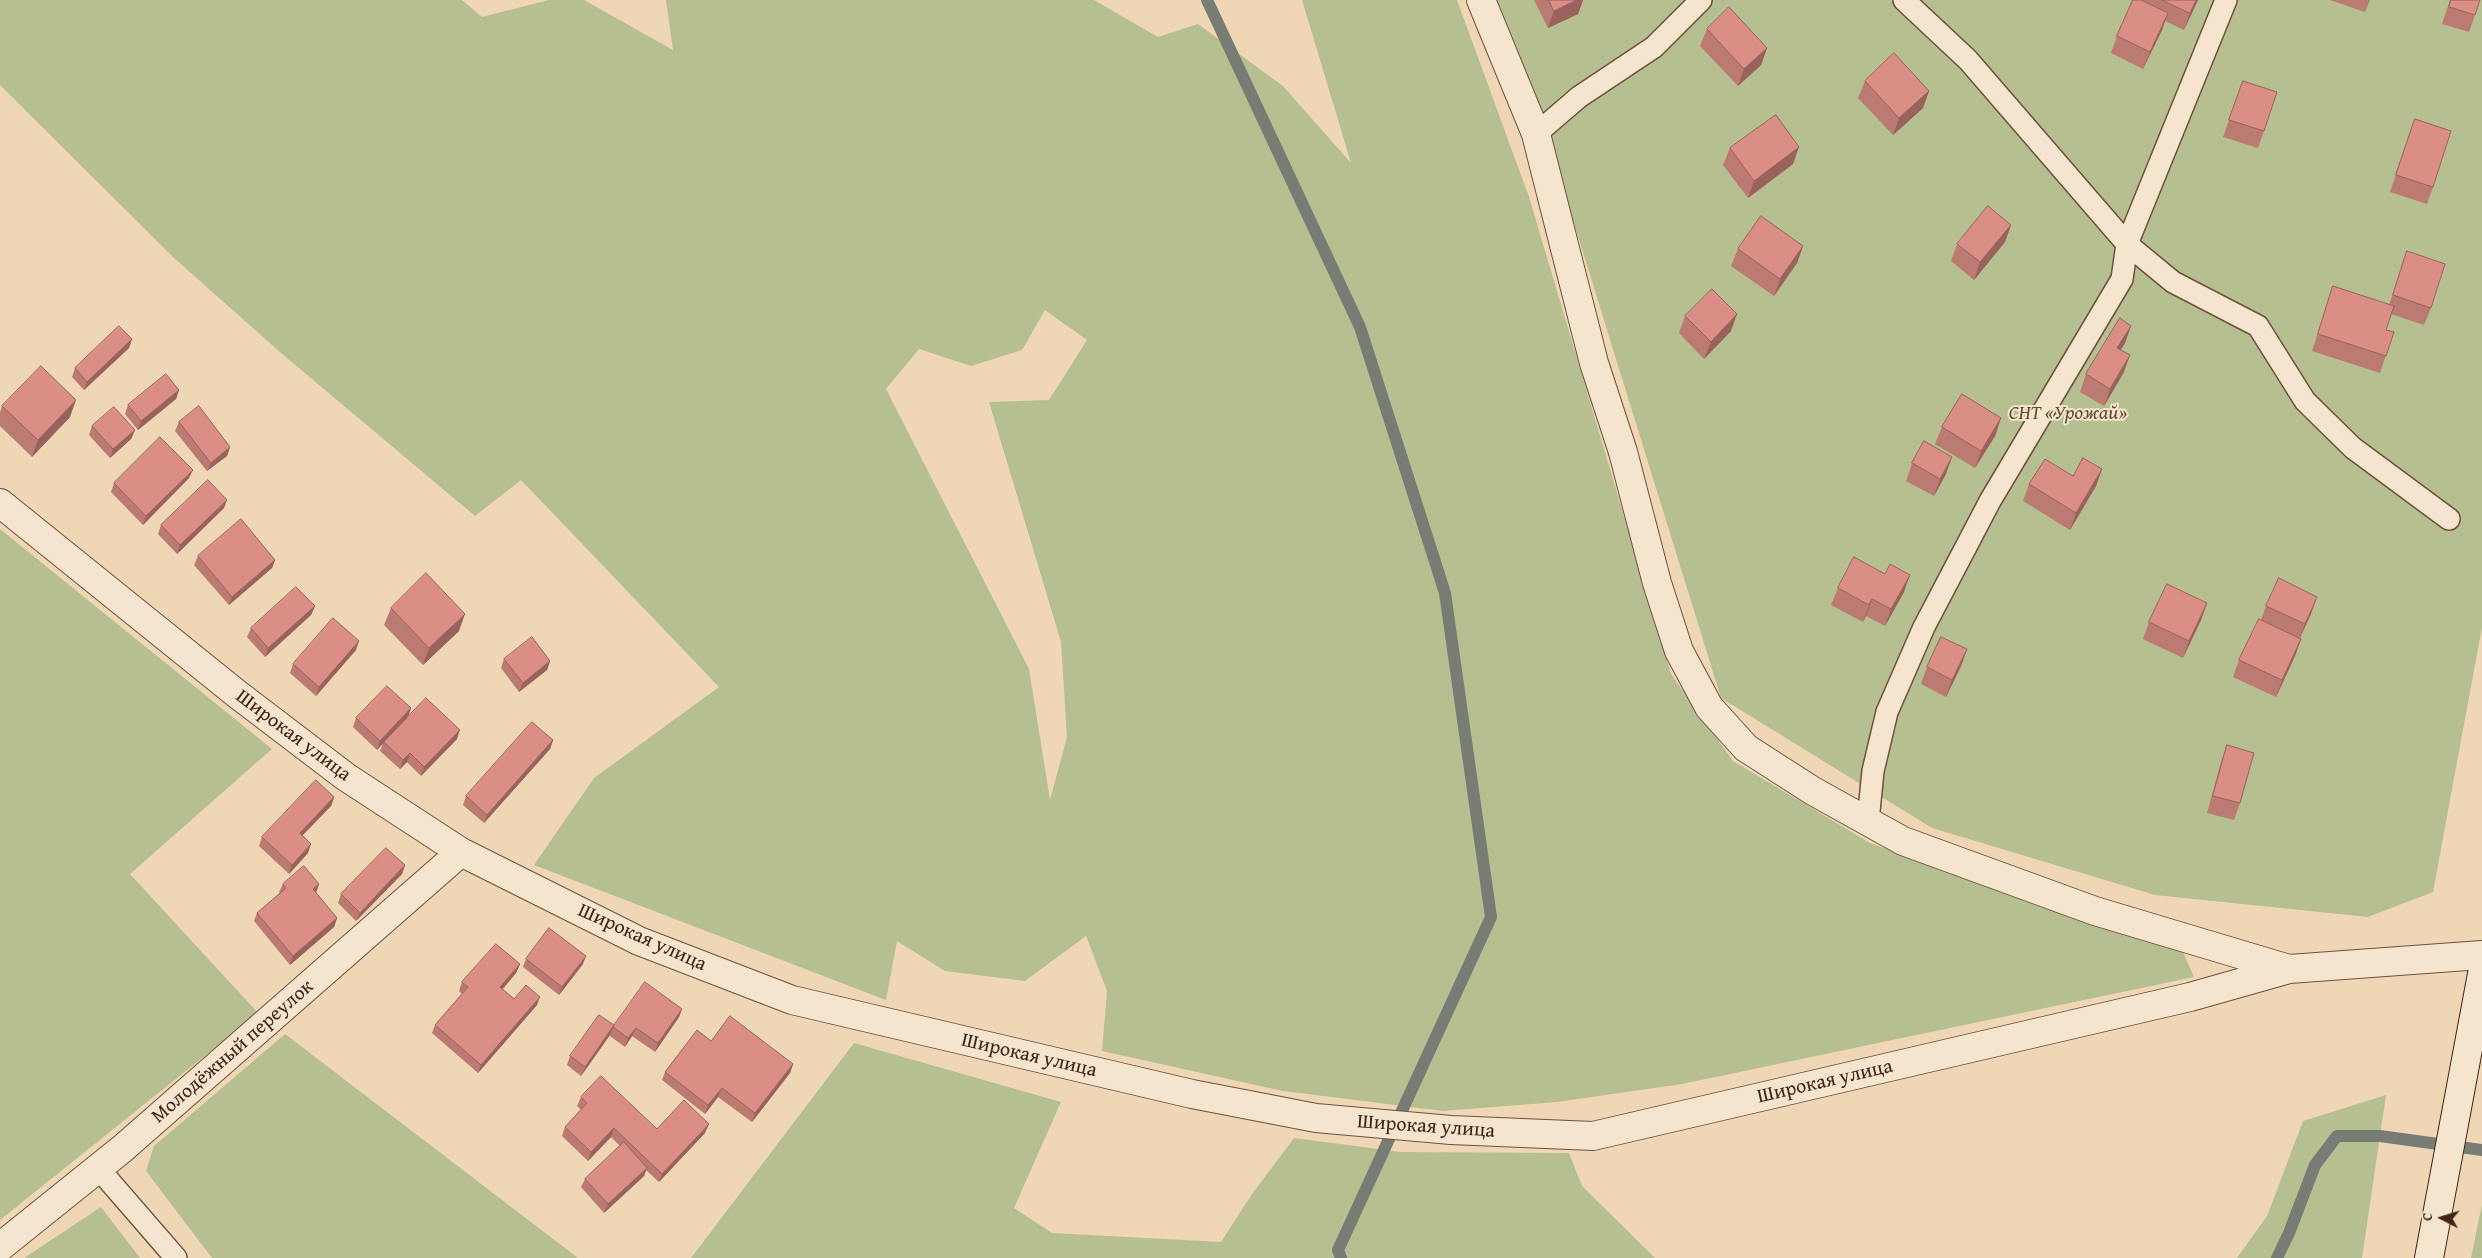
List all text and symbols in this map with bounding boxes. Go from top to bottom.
park label: СНТ «Урожай» [2009,402,2127,426]
street label: Широкая улица [231,685,355,787]
street label: Широкая улица [574,899,710,977]
street label: Молодёжный переулок [147,975,319,1129]
street label: Широкая улица [959,1029,1099,1083]
street label: Широкая улица [1755,1055,1895,1109]
street label: Широкая улица [1356,1110,1496,1144]
north arrow [2417,1193,2467,1243]
text: С [2417,1212,2437,1222]

